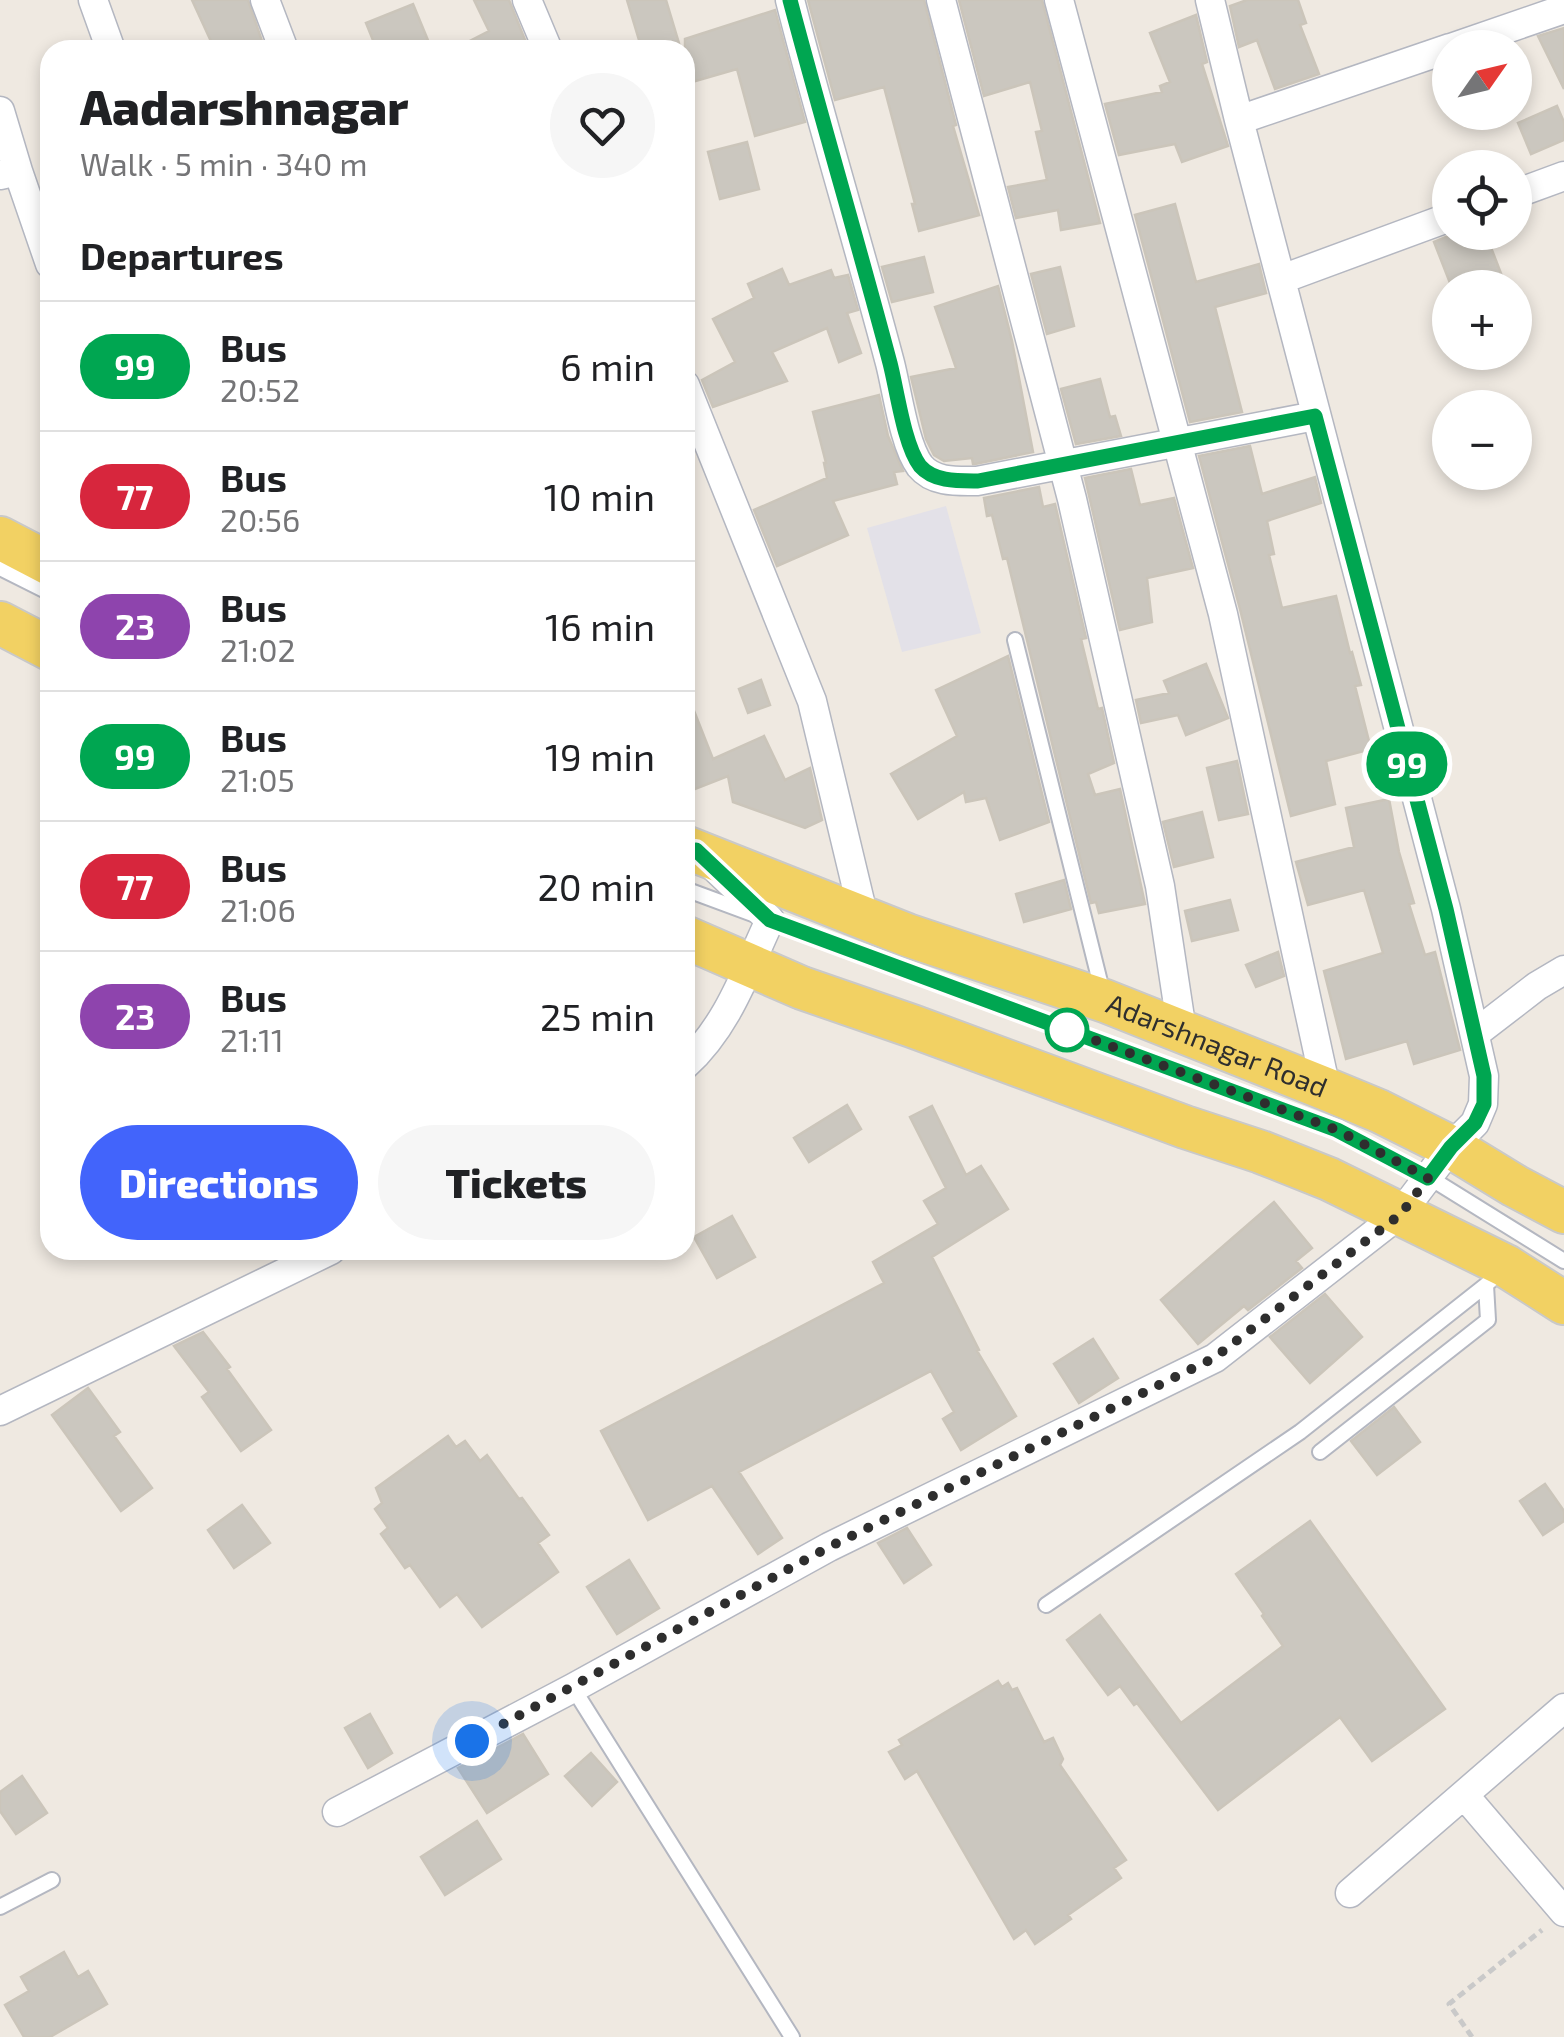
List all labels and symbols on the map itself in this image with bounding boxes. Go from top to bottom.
north arrow [1432,30,1532,130]
line badge: 99 [1362,732,1452,796]
street label: Adarshnagar Road [1102,985,1333,1104]
unlabelled marker [1046,1009,1088,1051]
your location [447,1716,497,1766]

